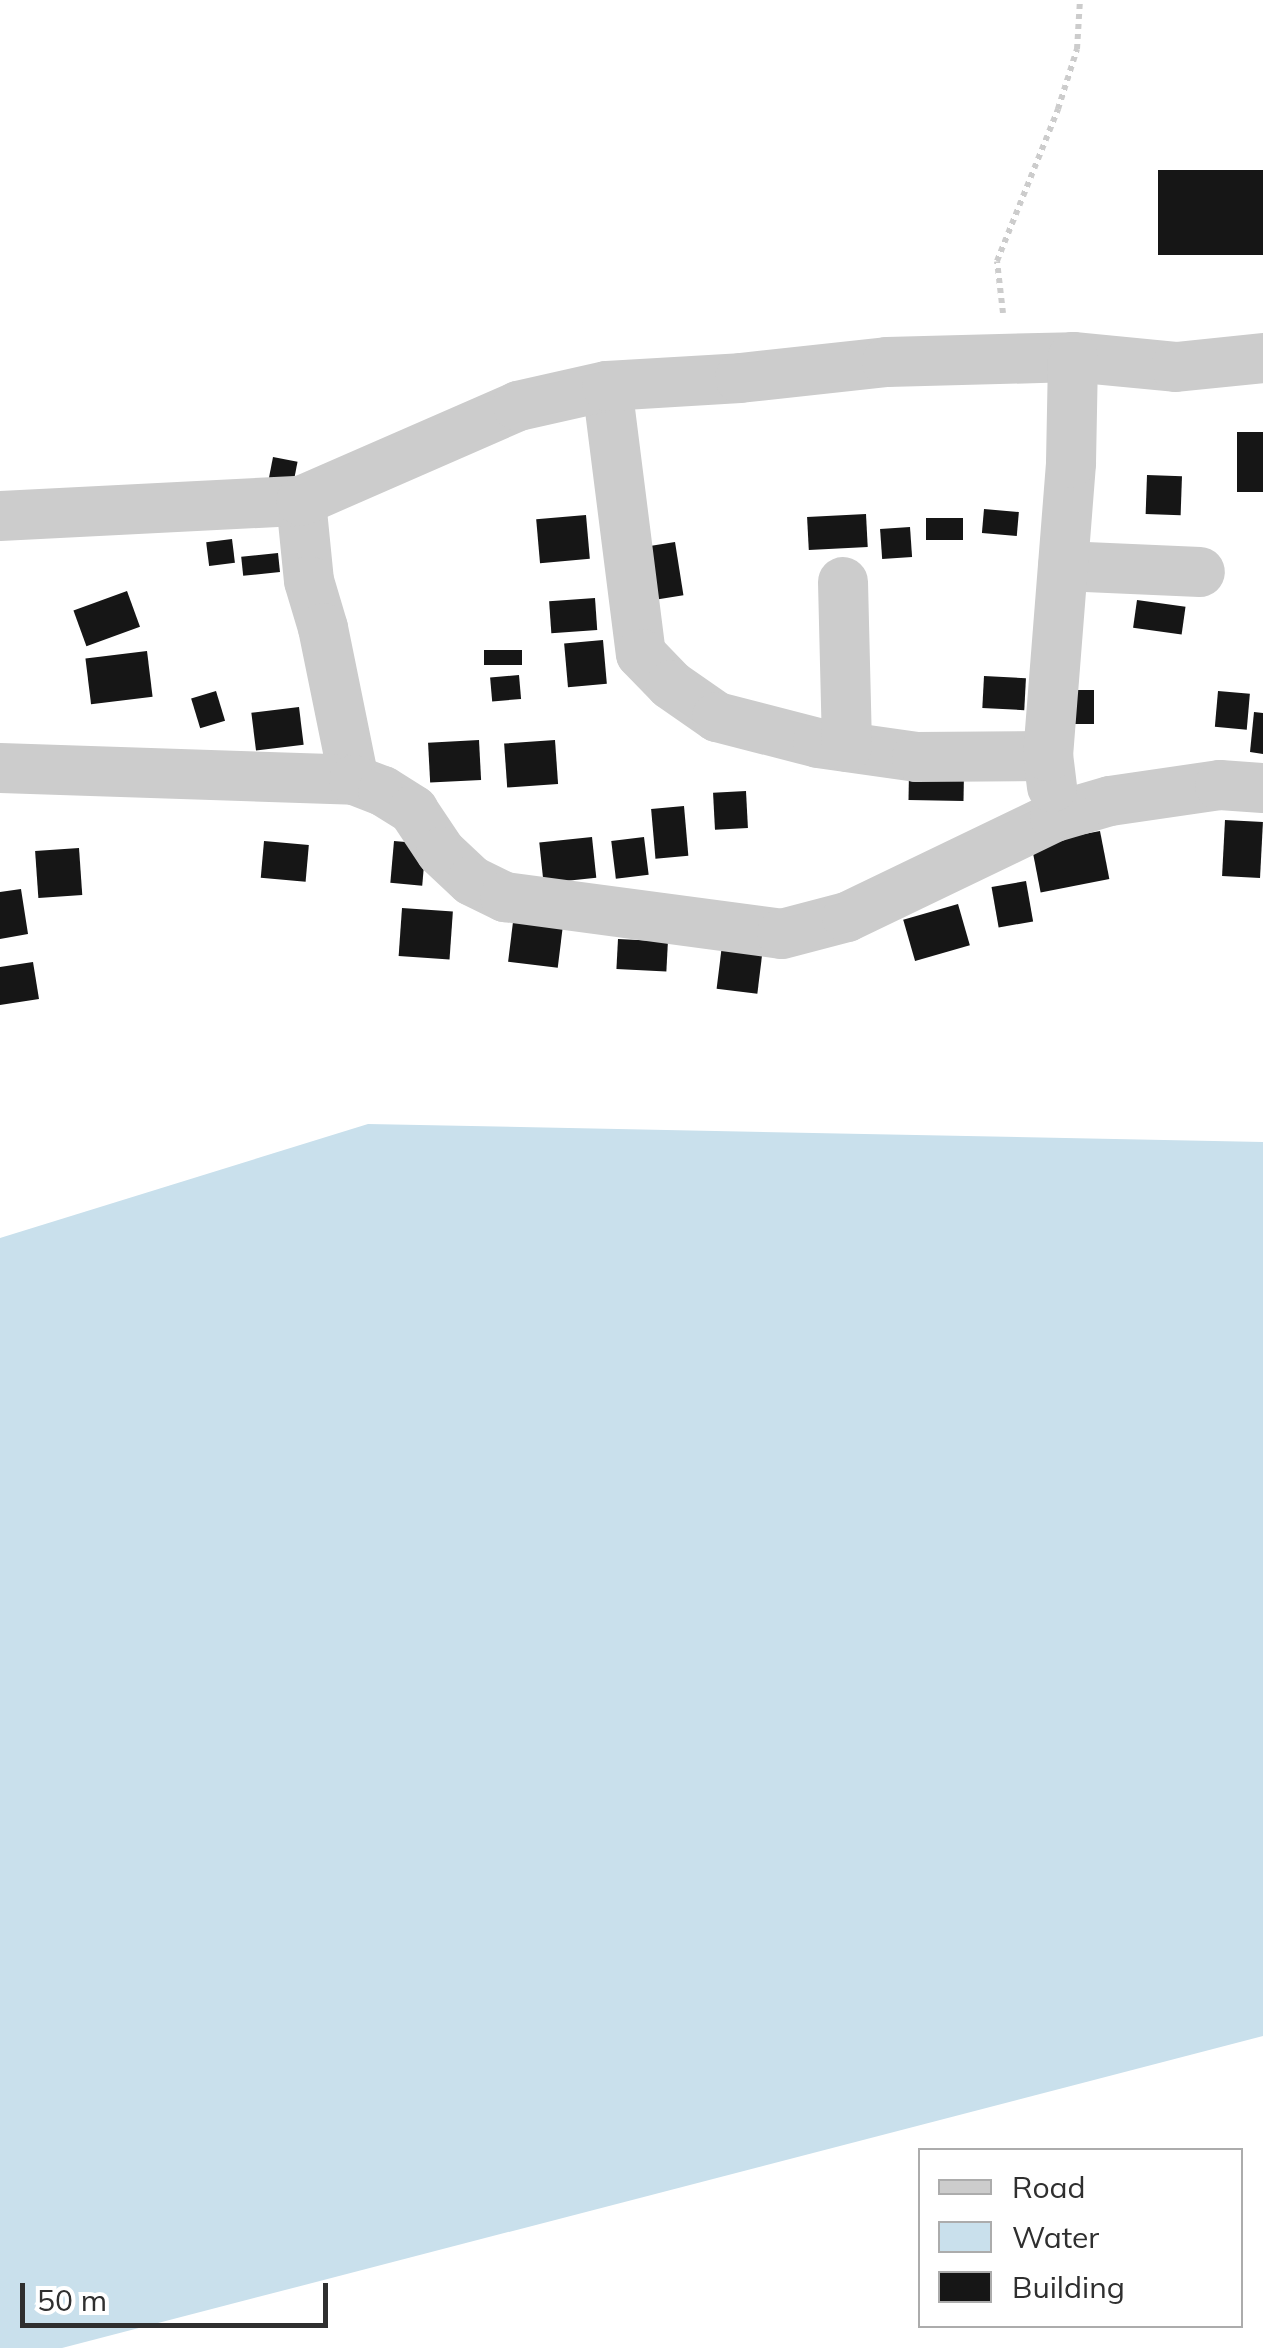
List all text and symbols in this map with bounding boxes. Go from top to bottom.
legend [918,2148,1243,2328]
text: Road [1012,2168,1086,2206]
text: Water [1012,2218,1099,2256]
scale bar [25,2263,332,2325]
text: Building [1012,2268,1125,2306]
text: 50 m [37,2281,107,2319]

